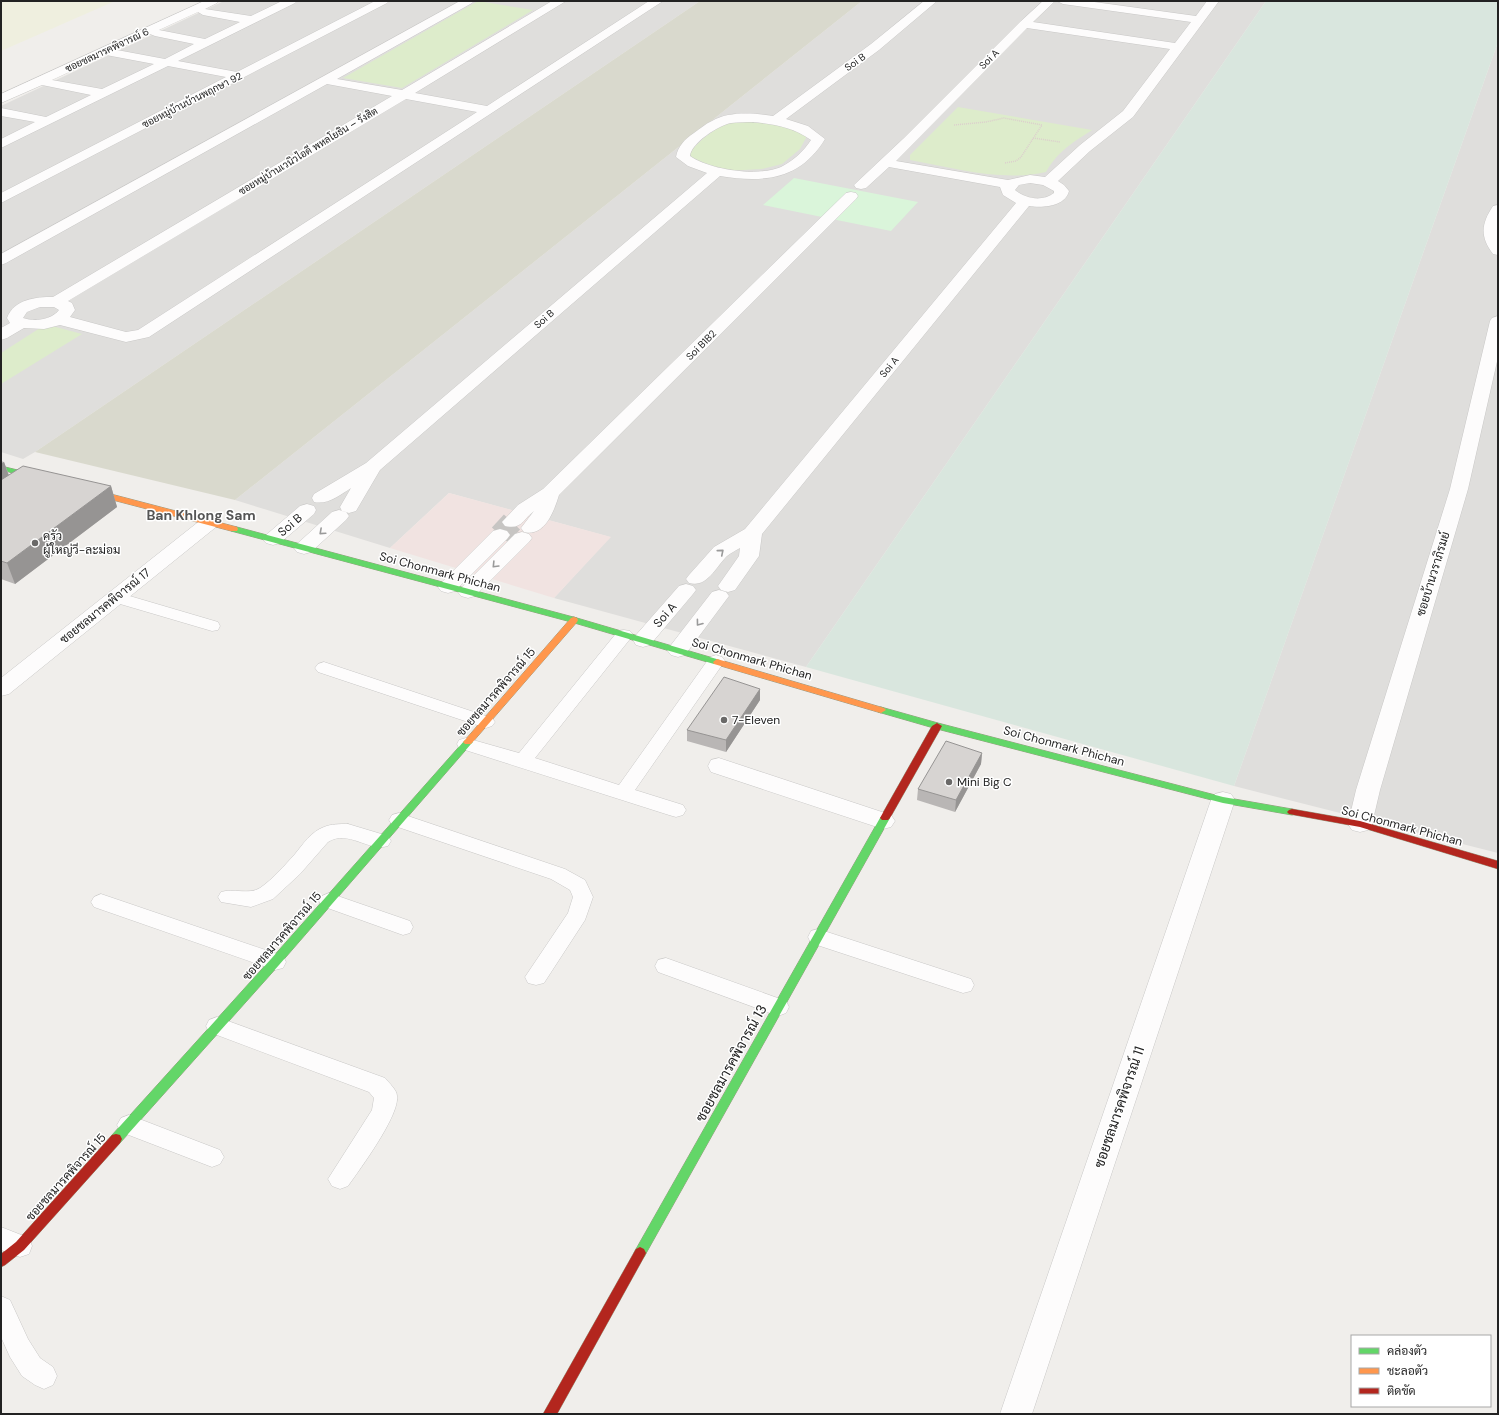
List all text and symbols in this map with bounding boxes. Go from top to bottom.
street label: ซอยชลมารคพิจารณ์ 6 [63,24,151,75]
street label: Soi A [976,46,1002,72]
street label: Soi B [842,50,868,74]
street label: ซอยหมู่บ้านบ้านพฤกษา 92 [140,69,245,132]
street label: ซอยหมู่บ้านเวนิวไอดี พหลโยธิน – รังสิต [236,104,380,199]
street label: Soi B [531,307,557,331]
street label: Soi B1B2 [683,327,719,363]
street label: Soi A [877,354,902,380]
district label: Ban Khlong Sam [146,506,256,524]
street label: Soi B [274,510,306,540]
one-way arrow [319,527,326,534]
place label: ครัว ผู้ใหญ่วี-ละม่อม [43,528,120,558]
street label: ซอยบ้านวราภิรมย์ [1413,530,1453,618]
marker: ครัว ผู้ใหญ่วี-ละม่อม [30,538,40,548]
street label: Soi Chonmark Phichan [378,548,502,596]
one-way arrow [716,550,724,557]
one-way arrow [492,560,500,568]
street label: ซอยชลมารคพิจารณ์ 17 [56,565,154,647]
street label: Soi A [650,599,680,631]
one-way arrow [697,619,704,626]
street label: Soi Chonmark Phichan [690,634,814,684]
street label: ซอยชลมารคพิจารณ์ 15 [453,644,539,740]
place label: 7-Eleven [732,712,780,728]
marker: 7-Eleven [719,715,729,725]
street label: Soi Chonmark Phichan [1002,722,1126,770]
place label: Mini Big C [957,774,1012,790]
marker: Mini Big C [944,777,954,787]
street label: Soi Chonmark Phichan [1340,802,1464,850]
street label: ซอยชลมารคพิจารณ์ 15 [239,888,325,984]
street label: ซอยชลมารคพิจารณ์ 13 [691,1001,771,1125]
street label: ซอยชลมารคพิจารณ์ 11 [1090,1044,1148,1170]
street label: ซอยชลมารคพิจารณ์ 15 [22,1130,110,1224]
legend [1351,1335,1491,1407]
text: คล่องตัว [1387,1343,1427,1359]
text: ชะลอตัว [1387,1363,1428,1379]
text: ติดขัด [1387,1383,1416,1399]

